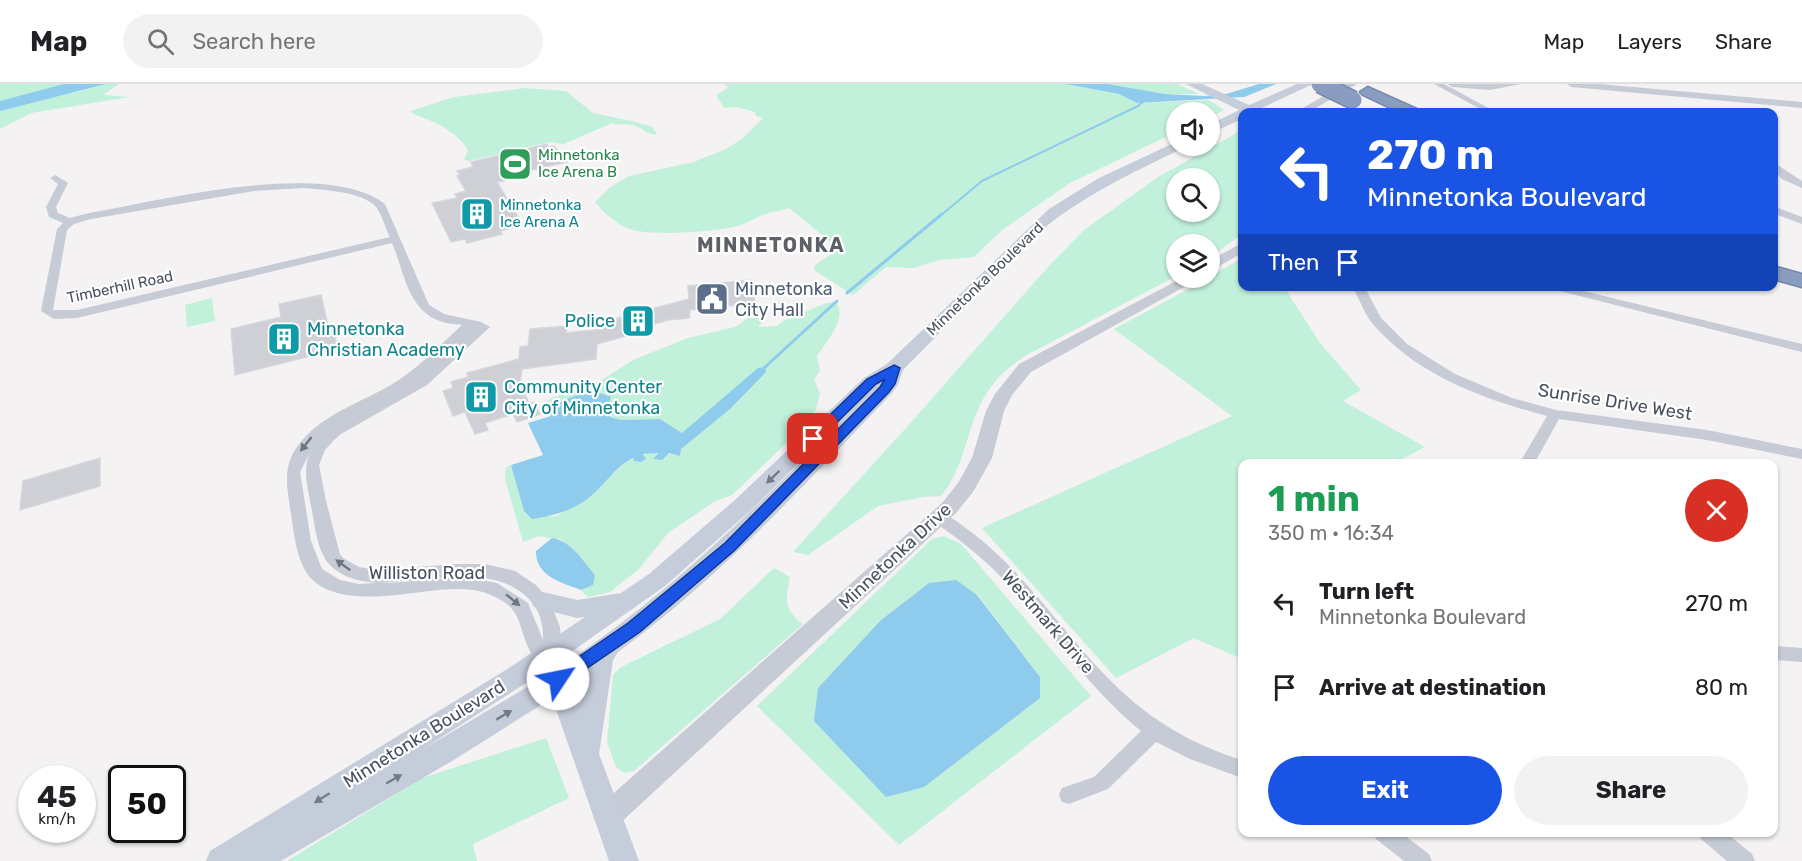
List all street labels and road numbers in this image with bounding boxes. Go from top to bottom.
street label: Minnetonka Boulevard [923,219,1047,339]
street label: Timberhill Road [65,267,175,307]
street label: Sunrise Drive West [1536,379,1694,425]
street label: Minnetonka Drive [834,498,956,614]
street label: Williston Road [369,562,485,584]
street label: Westmark Drive [997,566,1099,678]
street label: Minnetonka Boulevard [339,675,509,793]

